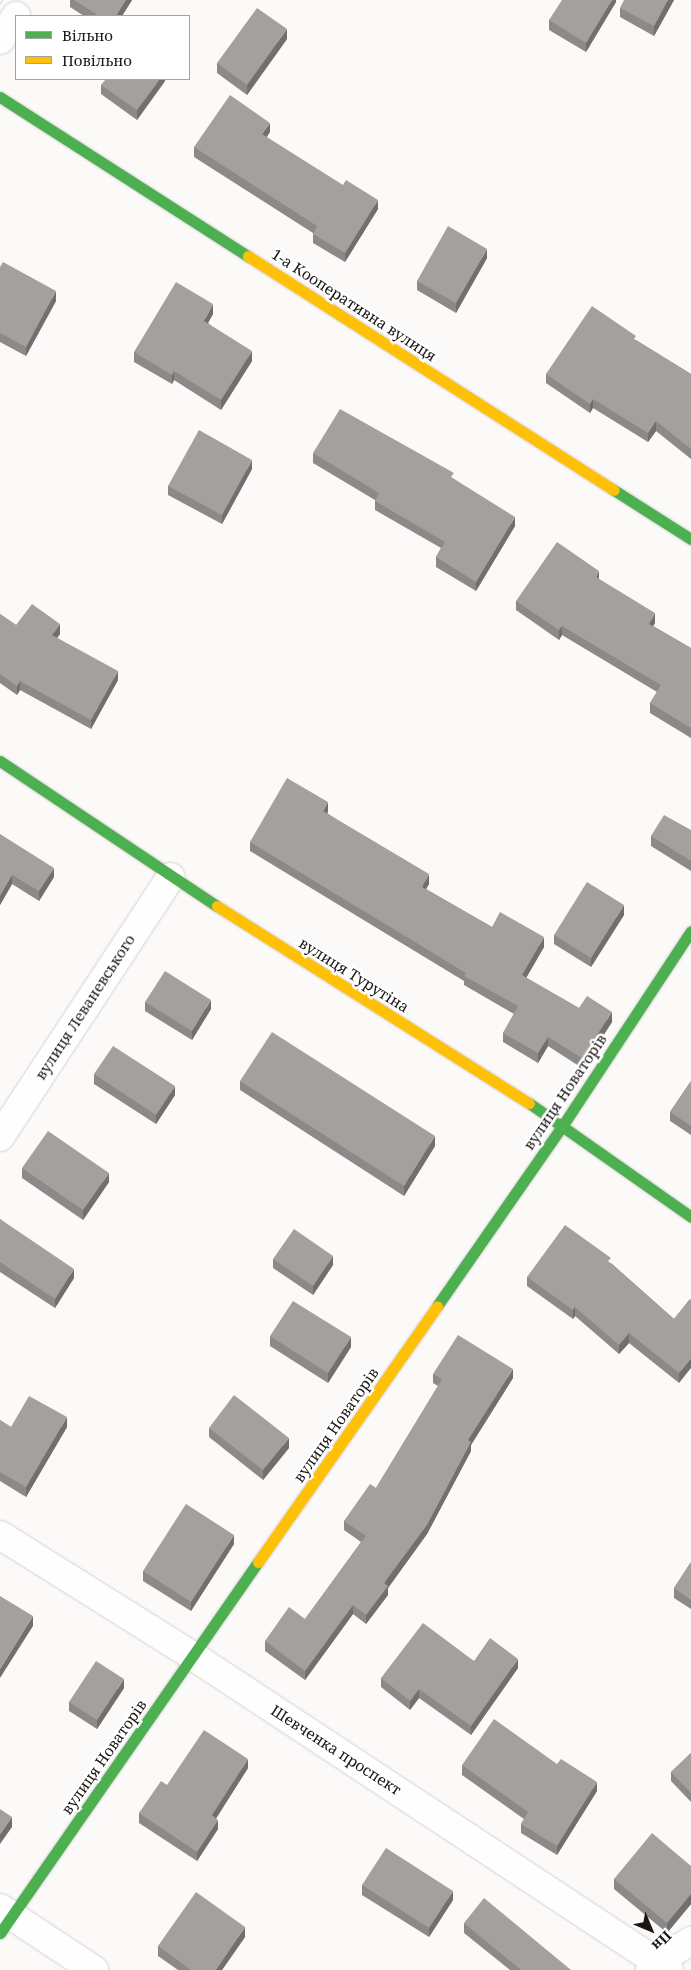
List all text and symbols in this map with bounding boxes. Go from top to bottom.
legend [15,15,190,80]
text: Вільно [62,25,113,45]
text: Повільно [62,50,132,70]
street label: 1-а Кооперативна вулиця [268,245,440,365]
street label: вулиця Леваневського [31,931,139,1083]
street label: вулиця Турутіна [296,934,412,1016]
street label: вулиця Новаторів [520,1031,610,1153]
street label: вулиця Новаторів [290,1364,382,1486]
street label: вулиця Новаторів [58,1696,150,1818]
street label: Шевченка проспект [268,1701,404,1799]
north arrow [626,1905,676,1955]
text: Пн [648,1927,676,1955]

